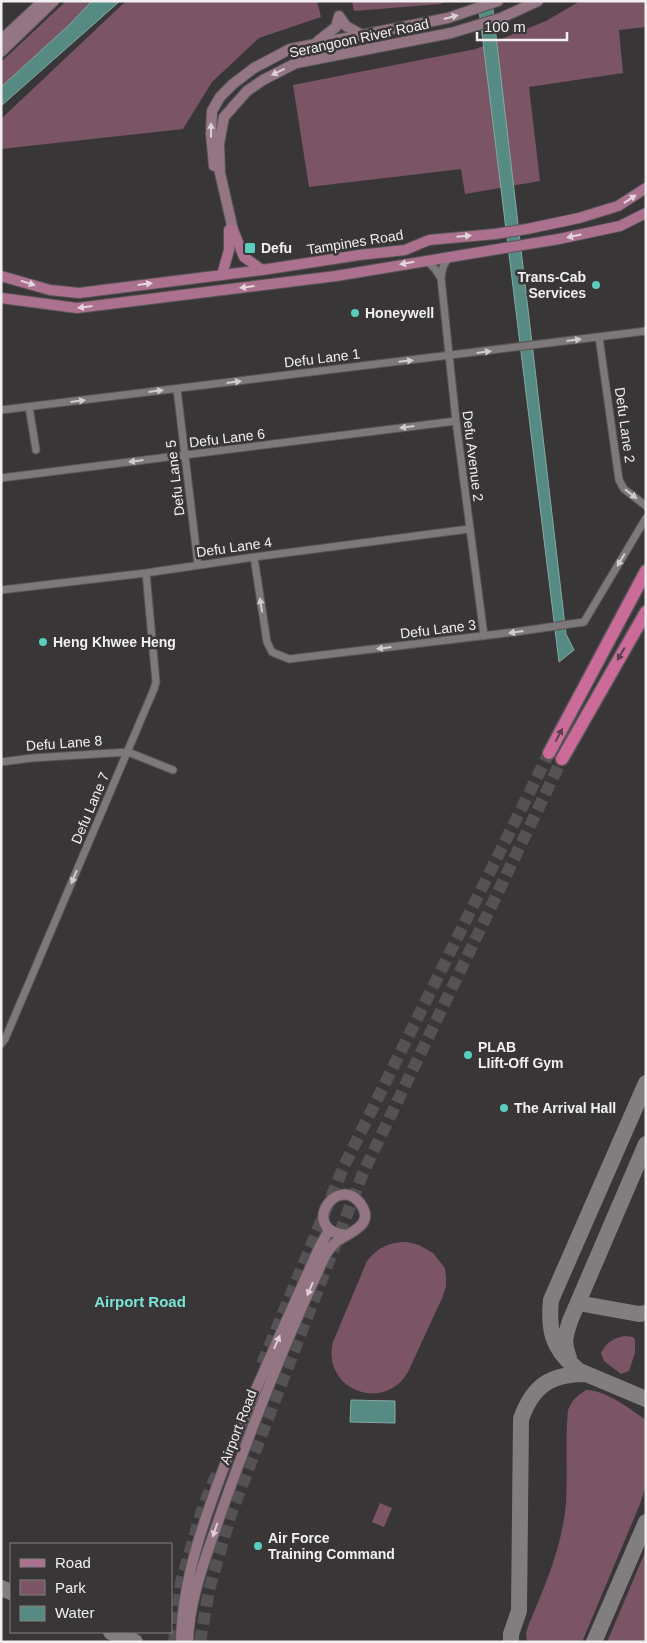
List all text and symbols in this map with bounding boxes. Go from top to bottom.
scale bar [477,10,567,42]
one-way arrow [444,13,459,21]
street label: Serangoon River Road [288,15,430,61]
text: 100 m [484,18,526,35]
one-way arrow [271,68,285,76]
one-way arrow [207,121,215,137]
one-way arrow [623,194,636,203]
street label: Tampines Road [306,226,404,258]
one-way arrow [457,232,473,240]
one-way arrow [567,232,582,240]
place label: Defu [261,240,292,256]
marker: Defu [243,241,257,255]
one-way arrow [399,260,415,268]
place label: Trans-Cab Services [518,269,586,301]
one-way arrow [137,279,153,287]
marker: Trans-Cab Services [590,279,602,291]
one-way arrow [20,280,35,287]
one-way arrow [238,283,254,291]
one-way arrow [77,303,93,311]
place label: Honeywell [365,305,434,321]
marker: Honeywell [349,307,361,319]
one-way arrow [566,336,582,344]
street label: Defu Lane 1 [283,345,361,371]
one-way arrow [476,347,492,355]
one-way arrow [398,356,414,364]
one-way arrow [226,377,242,385]
street label: Defu Lane 2 [612,386,638,464]
one-way arrow [149,387,165,395]
one-way arrow [70,397,86,405]
street label: Defu Avenue 2 [459,410,487,503]
one-way arrow [399,423,415,431]
street label: Defu Lane 6 [188,425,266,451]
street label: Defu Lane 5 [162,439,188,517]
one-way arrow [128,457,144,465]
one-way arrow [624,489,638,499]
street label: Defu Lane 4 [195,534,273,560]
one-way arrow [617,552,625,567]
one-way arrow [257,597,265,613]
street label: Defu Lane 3 [399,616,477,642]
one-way arrow [508,628,524,636]
place label: Heng Khwee Heng [53,634,176,650]
marker: Heng Khwee Heng [37,636,49,648]
one-way arrow [375,644,391,652]
one-way arrow [617,647,626,661]
one-way arrow [554,729,563,742]
street label: Defu Lane 8 [25,732,103,754]
street label: Defu Lane 7 [68,770,112,846]
one-way arrow [70,870,78,884]
place label: PLAB LIift-Off Gym [478,1039,564,1071]
marker: PLAB LIift-Off Gym [462,1049,474,1061]
place label: The Arrival Hall [514,1100,616,1116]
marker: The Arrival Hall [498,1102,510,1114]
one-way arrow [306,1282,314,1296]
district label: Airport Road [94,1293,186,1310]
one-way arrow [273,1335,281,1349]
street label: Airport Road [216,1387,260,1467]
one-way arrow [211,1523,219,1538]
place label: Air Force Training Command [268,1530,395,1562]
marker: Air Force Training Command [252,1540,264,1552]
legend [10,1543,172,1633]
text: Road [55,1554,91,1571]
text: Park [55,1579,86,1596]
text: Water [55,1604,94,1621]

